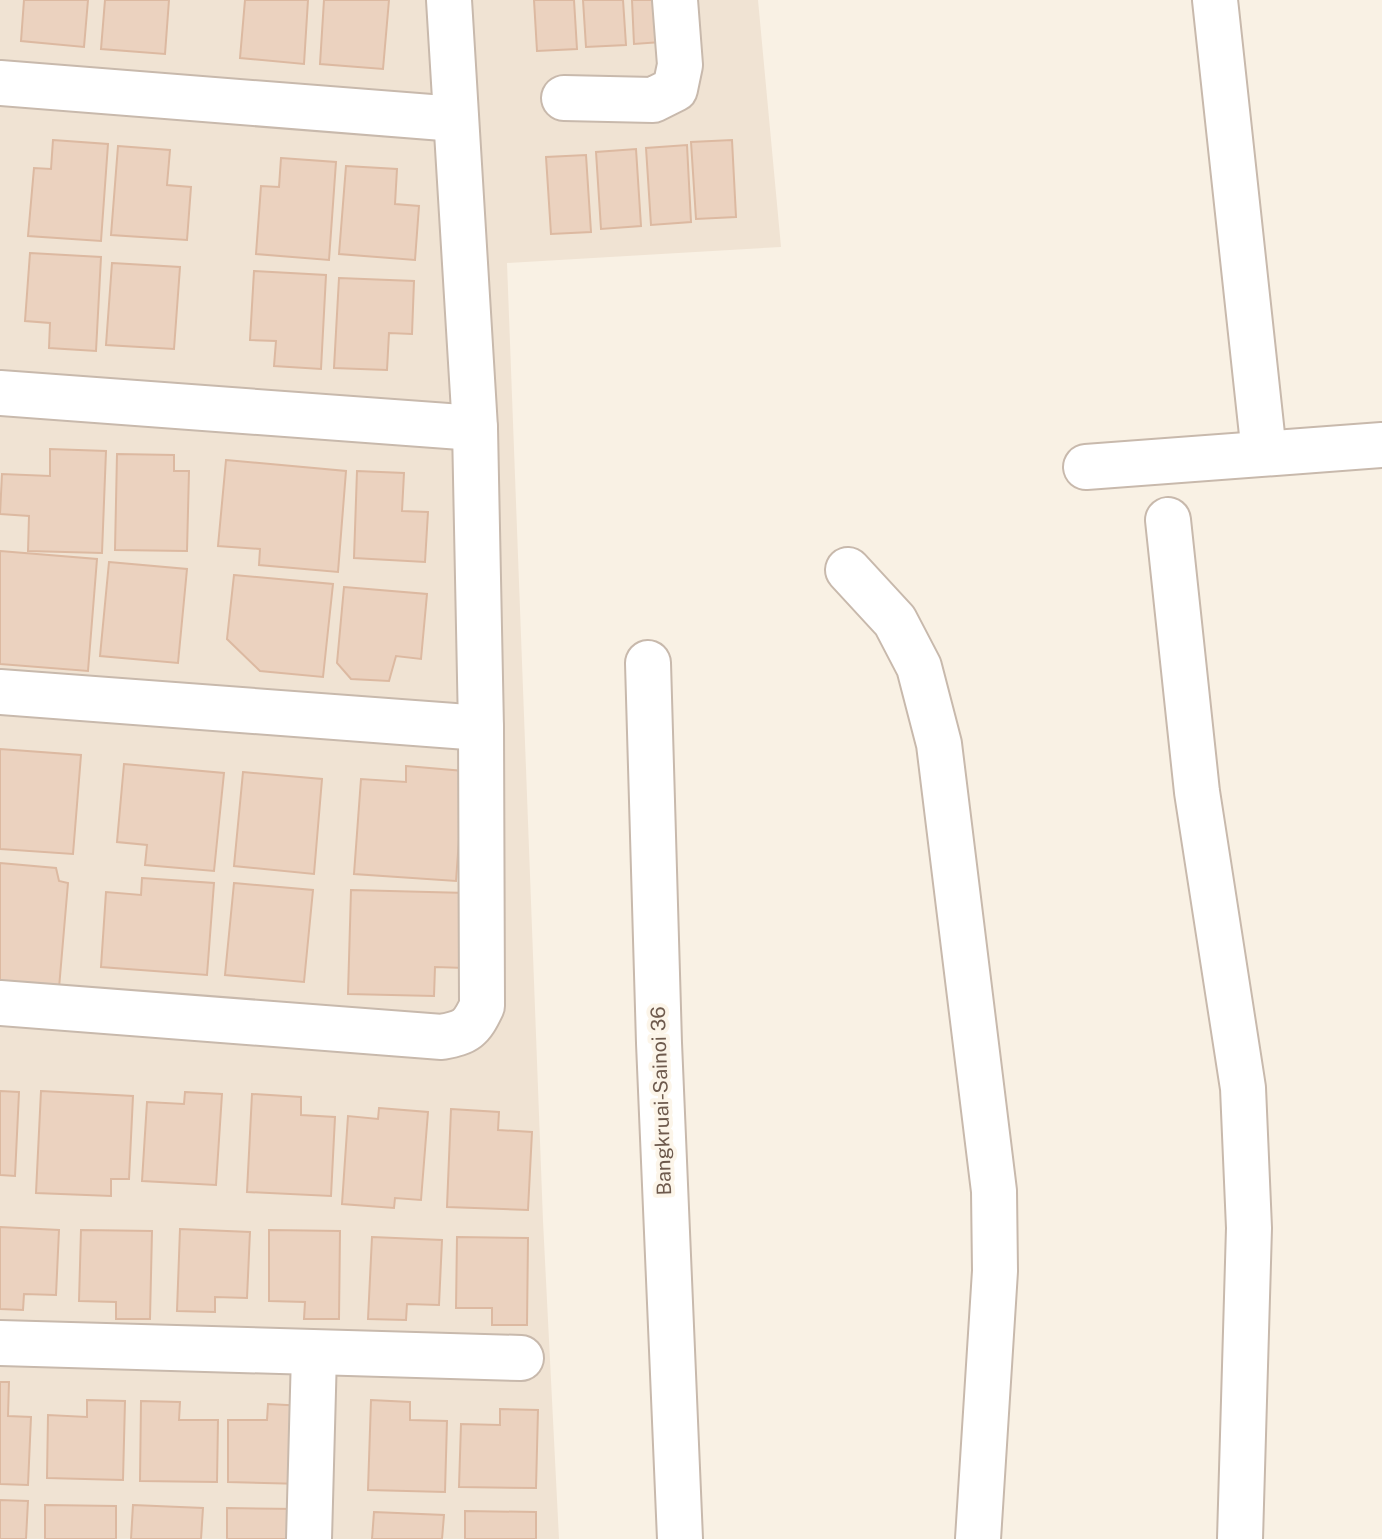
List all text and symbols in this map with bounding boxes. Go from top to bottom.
street label: Bangkruai-Sainoi 36 [646,1006,676,1196]

